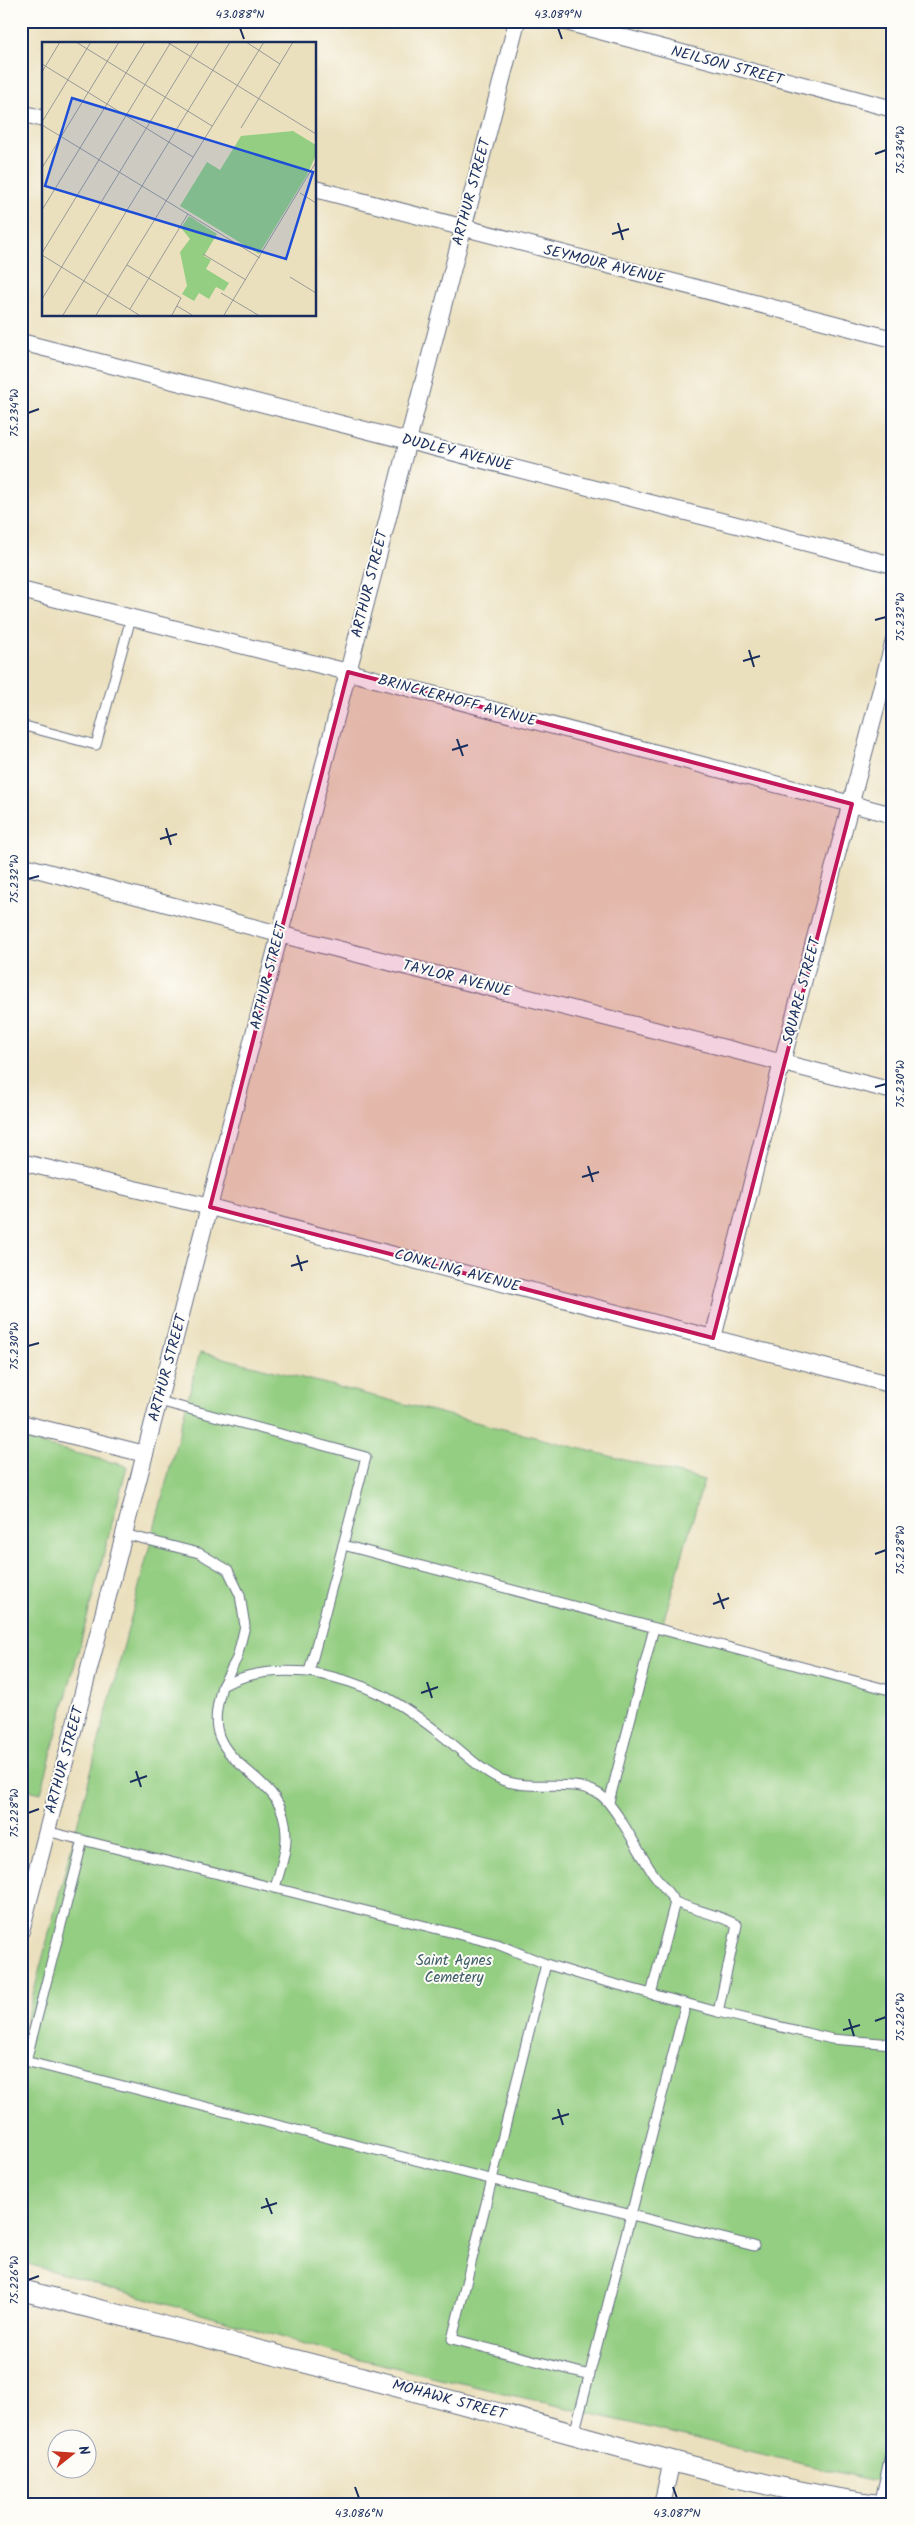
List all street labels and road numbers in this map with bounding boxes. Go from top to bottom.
street label: NEILSON STREET [668,39,788,93]
street label: ARTHUR STREET [446,134,498,248]
street label: SEYMOUR AVENUE [541,238,668,292]
street label: DUDLEY AVENUE [399,428,516,479]
street label: ARTHUR STREET [345,526,395,640]
street label: BRINCKERHOFF AVENUE [375,668,540,734]
street label: ARTHUR STREET [244,918,294,1032]
street label: SQUARE STREET [776,933,828,1047]
street label: TAYLOR AVENUE [400,954,515,1004]
street label: CONKLING AVENUE [392,1243,524,1300]
street label: ARTHUR STREET [142,1310,194,1424]
street label: ARTHUR STREET [39,1702,91,1816]
street label: MOHAWK STREET [389,2373,511,2427]

